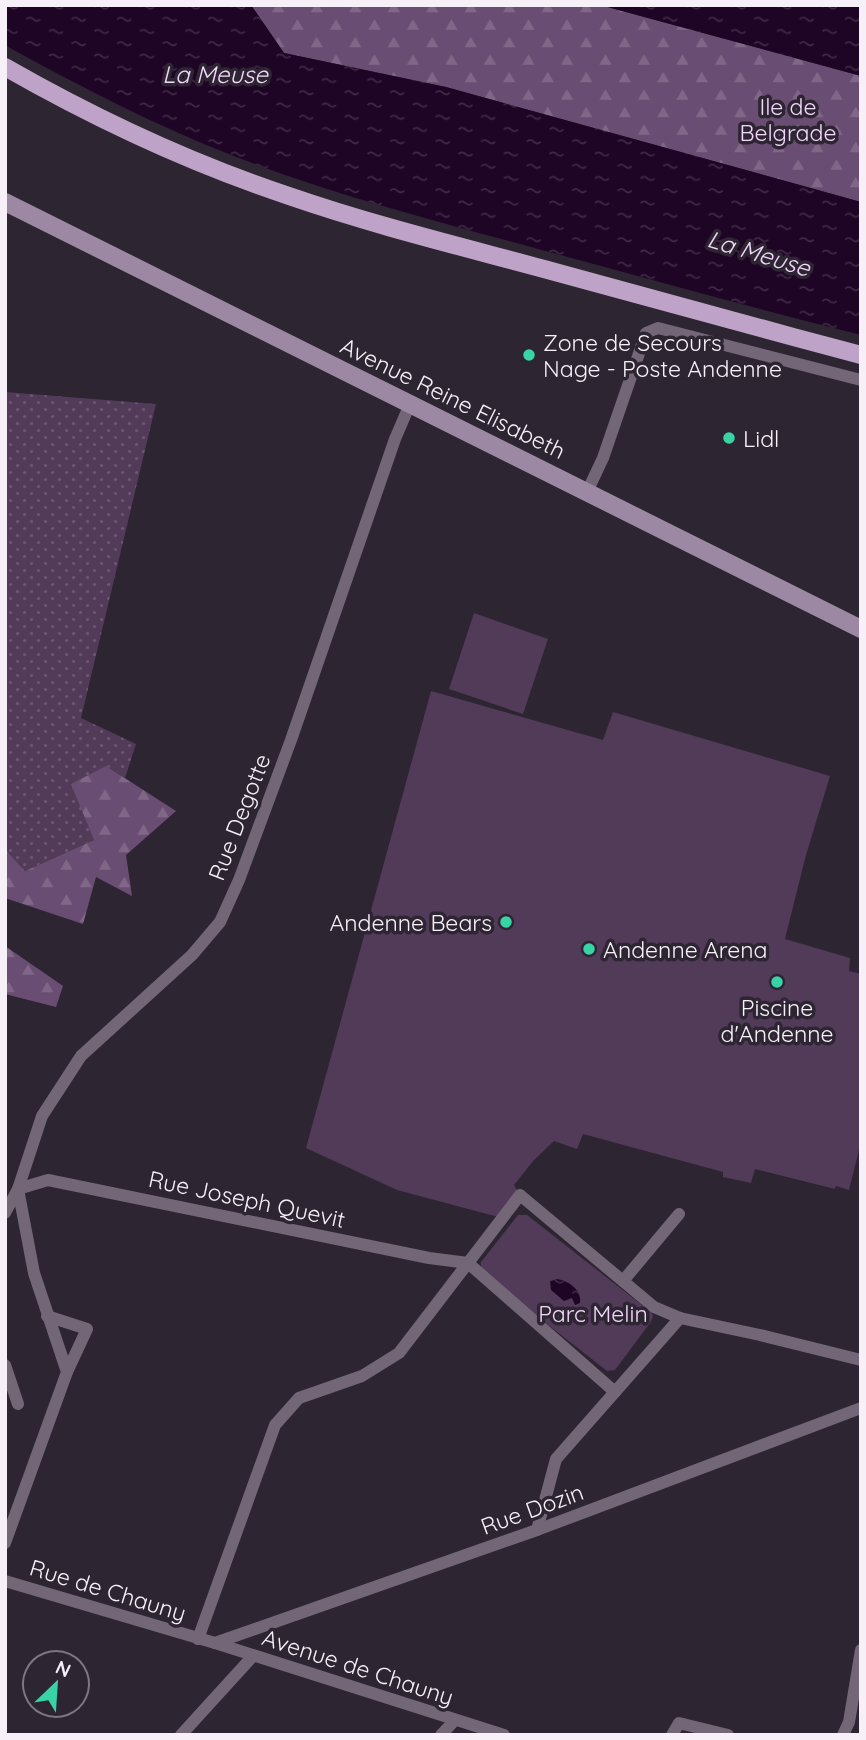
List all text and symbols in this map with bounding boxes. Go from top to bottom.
water label: La Meuse [162,59,269,89]
park label: Ile de Belgrade [740,92,836,147]
water label: La Meuse [704,223,815,283]
place label: Zone de Secours Nage - Poste Andenne [543,328,782,383]
street label: Avenue Reine Elisabeth [336,331,570,465]
marker: Zone de Secours Nage - Poste Andenne [521,347,537,363]
place label: Lidl [743,424,779,453]
marker: Lidl [721,430,737,446]
street label: Rue Degotte [202,750,276,884]
place label: Andenne Bears [329,908,492,937]
marker: Andenne Bears [498,914,514,930]
place label: Andenne Arena [603,935,767,964]
marker: Andenne Arena [581,941,597,957]
marker: Piscine d'Andenne [769,974,785,990]
place label: Piscine d'Andenne [720,993,834,1048]
street label: Rue Joseph Quevit [146,1164,348,1234]
park label: Parc Melin [538,1299,648,1328]
street label: Rue Dozin [477,1477,587,1541]
street label: Rue de Chauny [26,1552,190,1628]
street label: Avenue de Chauny [259,1622,457,1712]
north arrow [21,1649,91,1719]
text: N [52,1655,75,1682]

